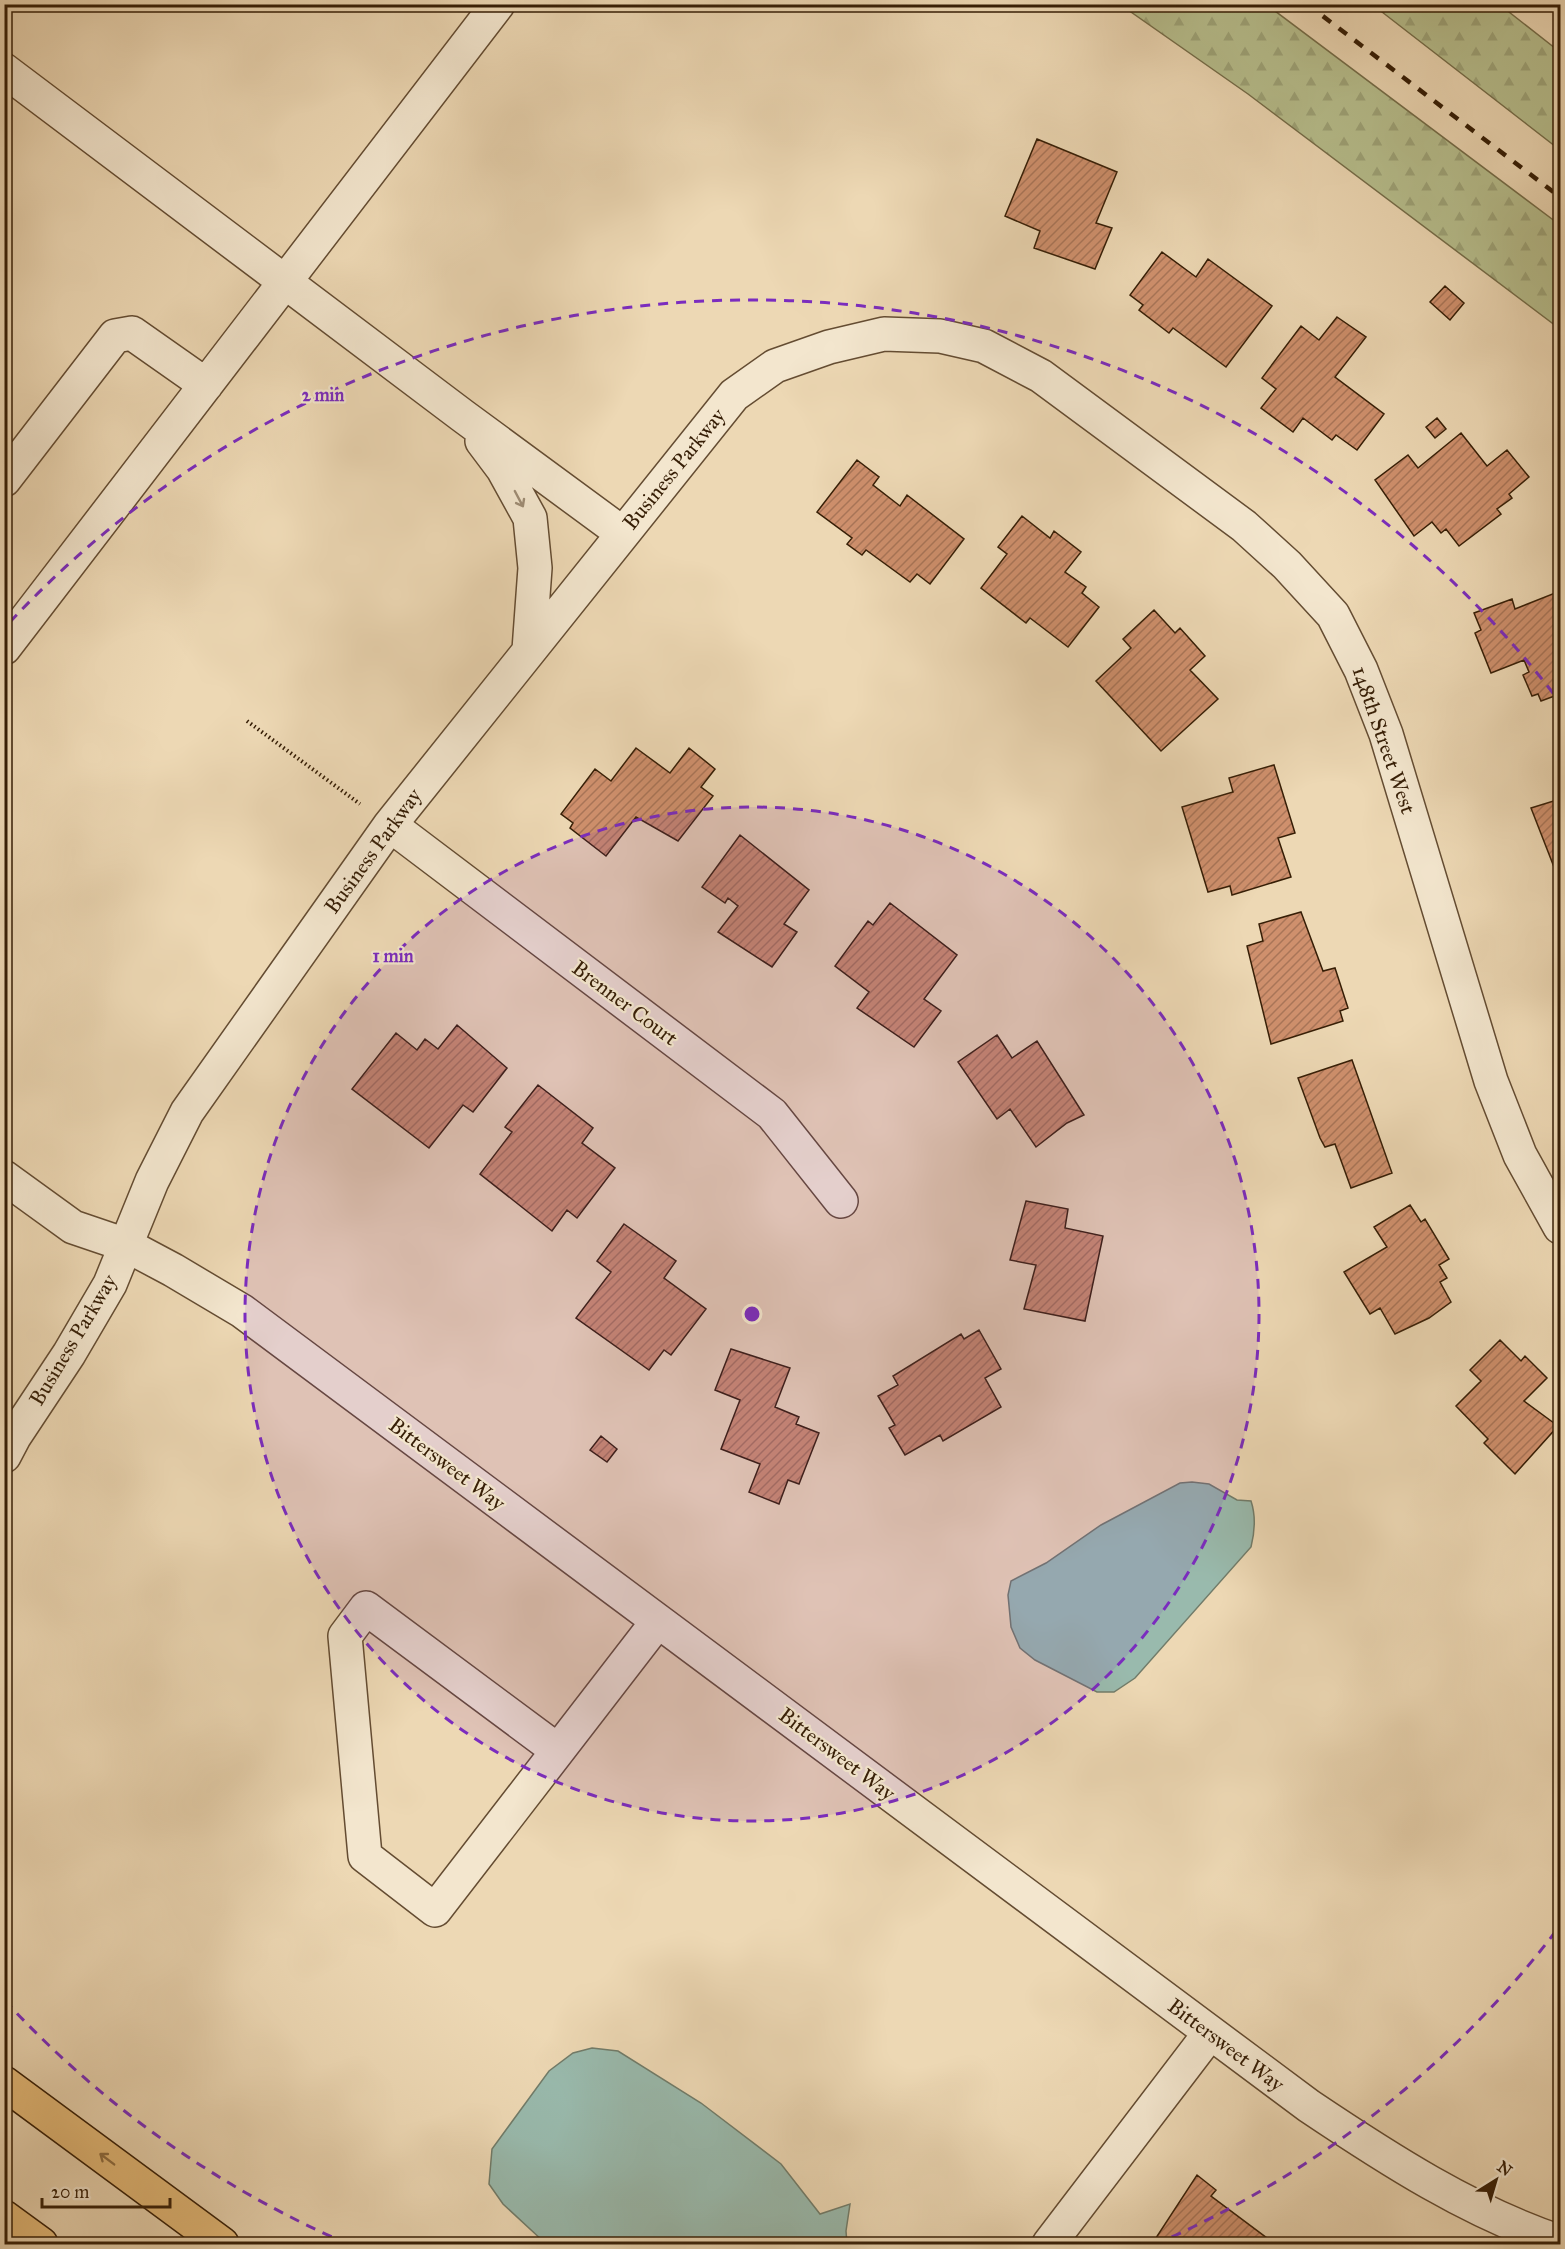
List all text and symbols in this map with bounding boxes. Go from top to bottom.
text: 2 min [302,384,345,406]
street label: Business Parkway [617,402,732,535]
one-way arrow [514,489,525,507]
street label: 148th Street West [1347,663,1422,818]
street label: Business Parkway [319,782,428,919]
text: 1 min [373,945,414,967]
street label: Brenner Court [567,955,683,1052]
street label: Business Parkway [24,1269,123,1410]
centre of rings [742,1304,762,1324]
street label: Bittersweet Way [384,1412,511,1517]
street label: Bittersweet Way [774,1702,901,1807]
street label: Bittersweet Way [1163,1993,1290,2098]
north arrow [1466,2150,1526,2210]
one-way arrow [100,2153,116,2166]
text: N [1494,2157,1516,2180]
scale bar [42,2171,170,2209]
text: 20 m [51,2181,89,2203]

